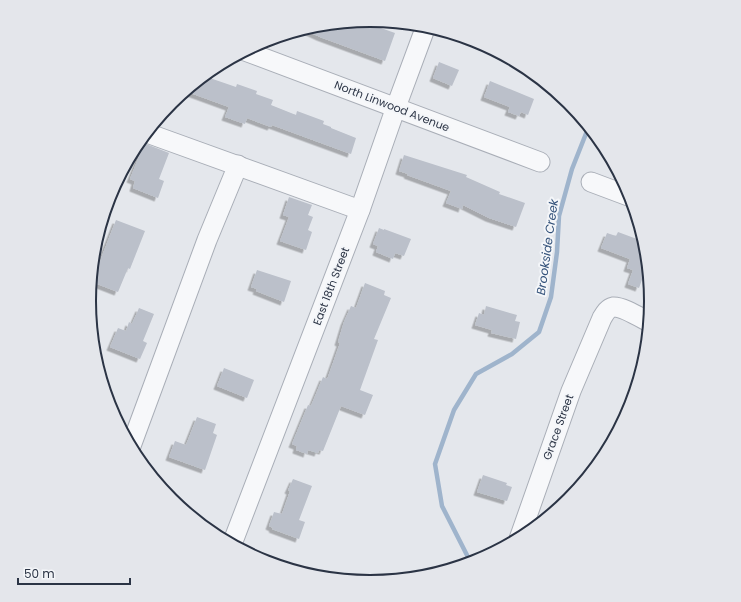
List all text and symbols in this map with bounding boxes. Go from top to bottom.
street label: North Linwood Avenue [332,77,452,135]
water label: Brookside Creek [532,197,562,296]
street label: East 18th Street [309,245,353,327]
street label: Grace Street [539,392,577,462]
scale bar [18,560,130,586]
text: 50 m [24,565,55,582]

